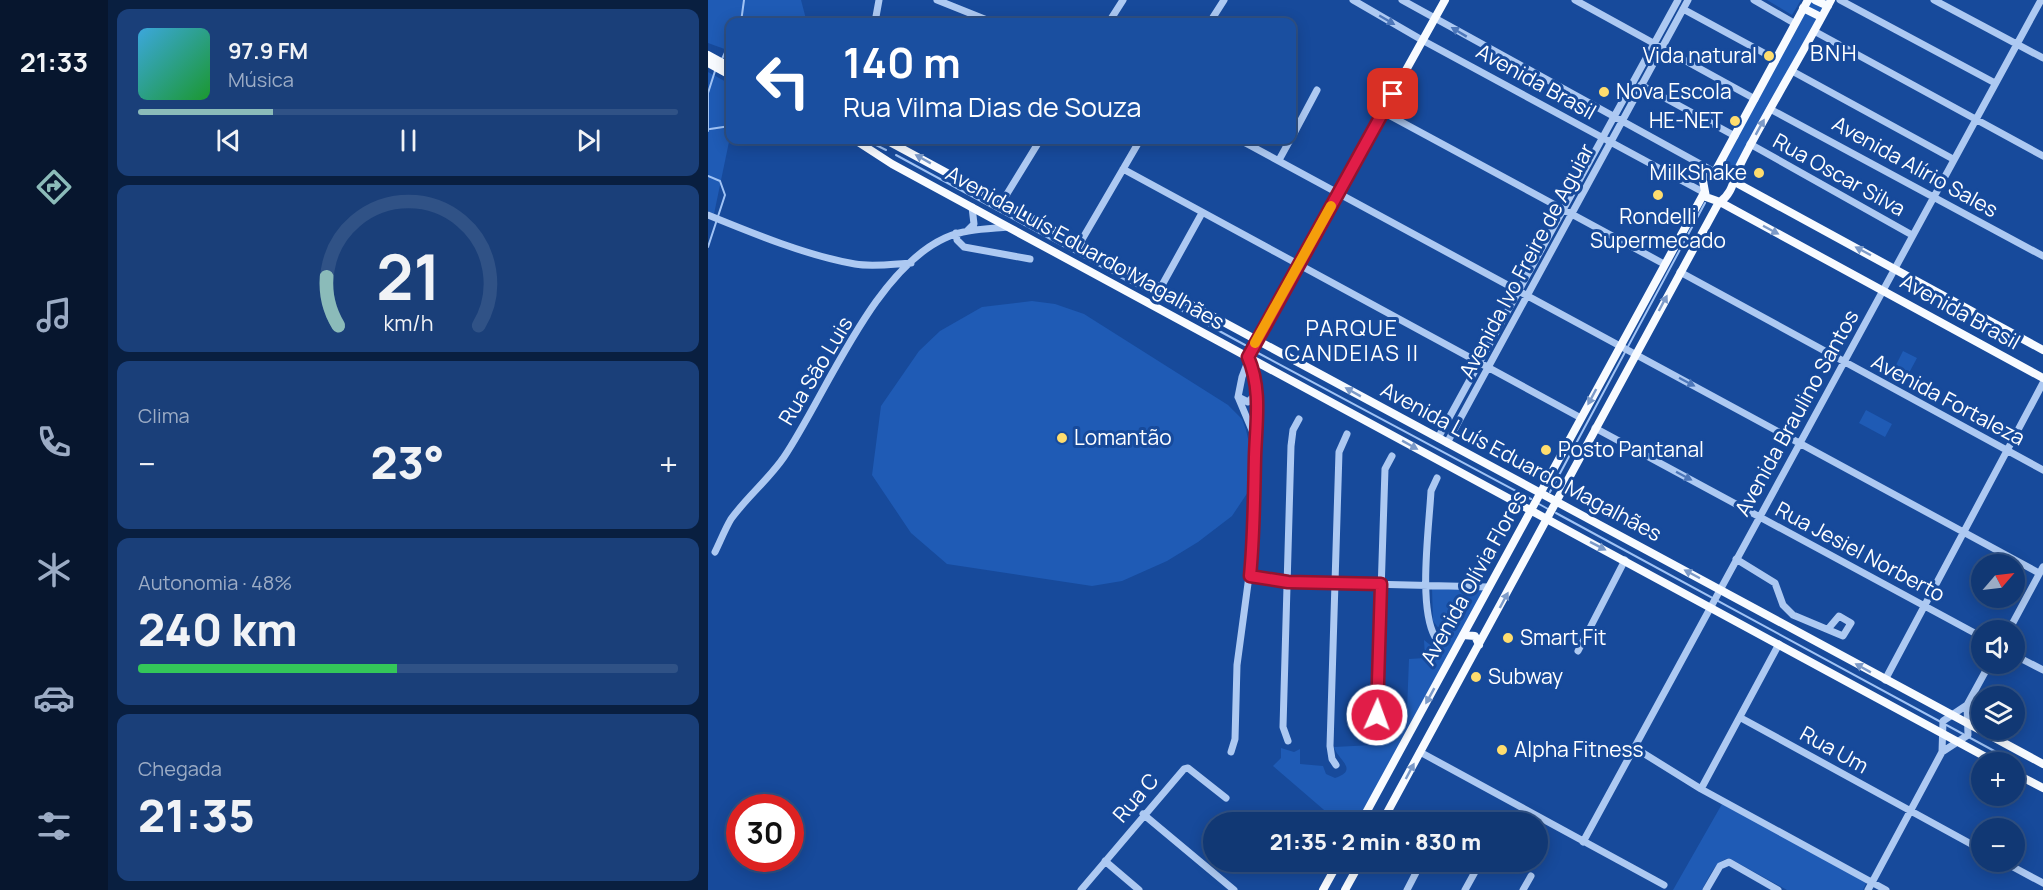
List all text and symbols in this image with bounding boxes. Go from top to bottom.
one-way arrow [1379,15,1396,25]
one-way arrow [1450,27,1467,37]
text: 140 m [843,33,961,91]
text: 97.9 FM [228,36,308,66]
street label: Avenida Brasil [1472,37,1601,126]
district label: BNH [1810,38,1858,68]
place label: Vida natural [1643,41,1757,69]
icon: left [744,42,822,120]
text: 21:33 [20,43,88,80]
marker: Vida natural [1762,49,1776,63]
text: Música [228,66,294,93]
pin [1367,68,1418,119]
icon: arrive [1376,77,1409,110]
place label: Nova Escola [1616,77,1732,105]
marker: Nova Escola [1597,85,1611,99]
text: Rua Vilma Dias de Souza [843,88,1141,125]
place label: HE-NET [1649,106,1723,134]
street label: Avenida Alírio Sales [1828,109,2003,223]
marker: HE-NET [1728,114,1742,128]
one-way arrow [1755,118,1765,135]
icon: previous [212,124,245,157]
icon: pause [392,124,425,157]
icon: next [572,124,605,157]
street label: Rua Oscar Silva [1768,126,1911,222]
street label: Avenida Ivo Freire de Aguiar [1452,138,1600,383]
one-way arrow [915,154,932,164]
place label: MilkShake [1650,158,1747,186]
street label: Avenida Luís Eduardo Magalhães [941,159,1230,336]
icon: directions [33,166,75,208]
marker: MilkShake [1752,166,1766,180]
marker: Rondelli Supermecado [1651,188,1665,202]
place label: Rondelli Supermecado [1590,202,1726,254]
one-way arrow [1763,225,1780,235]
text: 21 [376,233,440,319]
one-way arrow [1855,246,1872,256]
street label: Avenida Brasil [1896,267,2025,356]
icon: music [33,294,75,336]
one-way arrow [1658,294,1668,311]
street label: Avenida Braulino Santos [1728,304,1865,521]
text: km/h [383,308,433,337]
street label: Rua São Luis [772,311,859,430]
district label: PARQUE CANDEIAS II [1285,313,1419,368]
street label: Avenida Fortaleza [1867,347,2030,451]
street label: Avenida Luís Eduardo Magalhães [1376,375,1667,547]
one-way arrow [1679,377,1696,387]
one-way arrow [1345,387,1362,397]
one-way arrow [1587,389,1597,406]
text: Clima [138,402,190,429]
icon: phone [33,421,75,463]
place label: Lomantão [1074,423,1172,451]
text: 23° [370,431,444,493]
marker: Lomantão [1055,431,1069,445]
place label: Posto Pantanal [1558,435,1704,463]
one-way arrow [1402,440,1419,450]
text: − [138,441,156,486]
text: + [659,441,678,486]
marker: Posto Pantanal [1539,443,1553,457]
one-way arrow [1675,471,1692,481]
street label: Avenida Olívia Flores [1414,485,1533,670]
street label: Rua Jesiel Norberto [1771,495,1950,608]
one-way arrow [1590,541,1607,551]
icon: climate [33,549,75,591]
north arrow [1971,554,2025,608]
map controls [1971,554,2025,872]
text: Autonomia · 48% [138,569,292,596]
one-way arrow [1683,569,1700,579]
one-way arrow [1499,591,1509,608]
text: 240 km [138,598,297,660]
button: sound [1971,620,2025,674]
place label: Smart Fit [1520,623,1607,651]
marker: Smart Fit [1501,631,1515,645]
place label: Subway [1488,662,1563,690]
one-way arrow [1854,663,1871,673]
marker: Subway [1469,670,1483,684]
icon: car [33,677,75,719]
position arrow [1345,683,1409,747]
button: layers [1971,686,2025,740]
one-way arrow [1425,688,1435,705]
street label: Rua Um [1795,719,1874,779]
place label: Alpha Fitness [1514,735,1644,763]
marker: Alpha Fitness [1495,743,1509,757]
button: + [1971,752,2025,806]
text: Chegada [138,755,222,782]
one-way arrow [1405,762,1415,779]
street label: Rua C [1106,767,1164,828]
text: 21:35 [138,784,255,846]
speed limit sign: 30 [726,794,804,872]
icon: filters [33,805,75,847]
button: − [1971,818,2025,872]
text: 21:35 · 2 min · 830 m [1270,827,1481,857]

